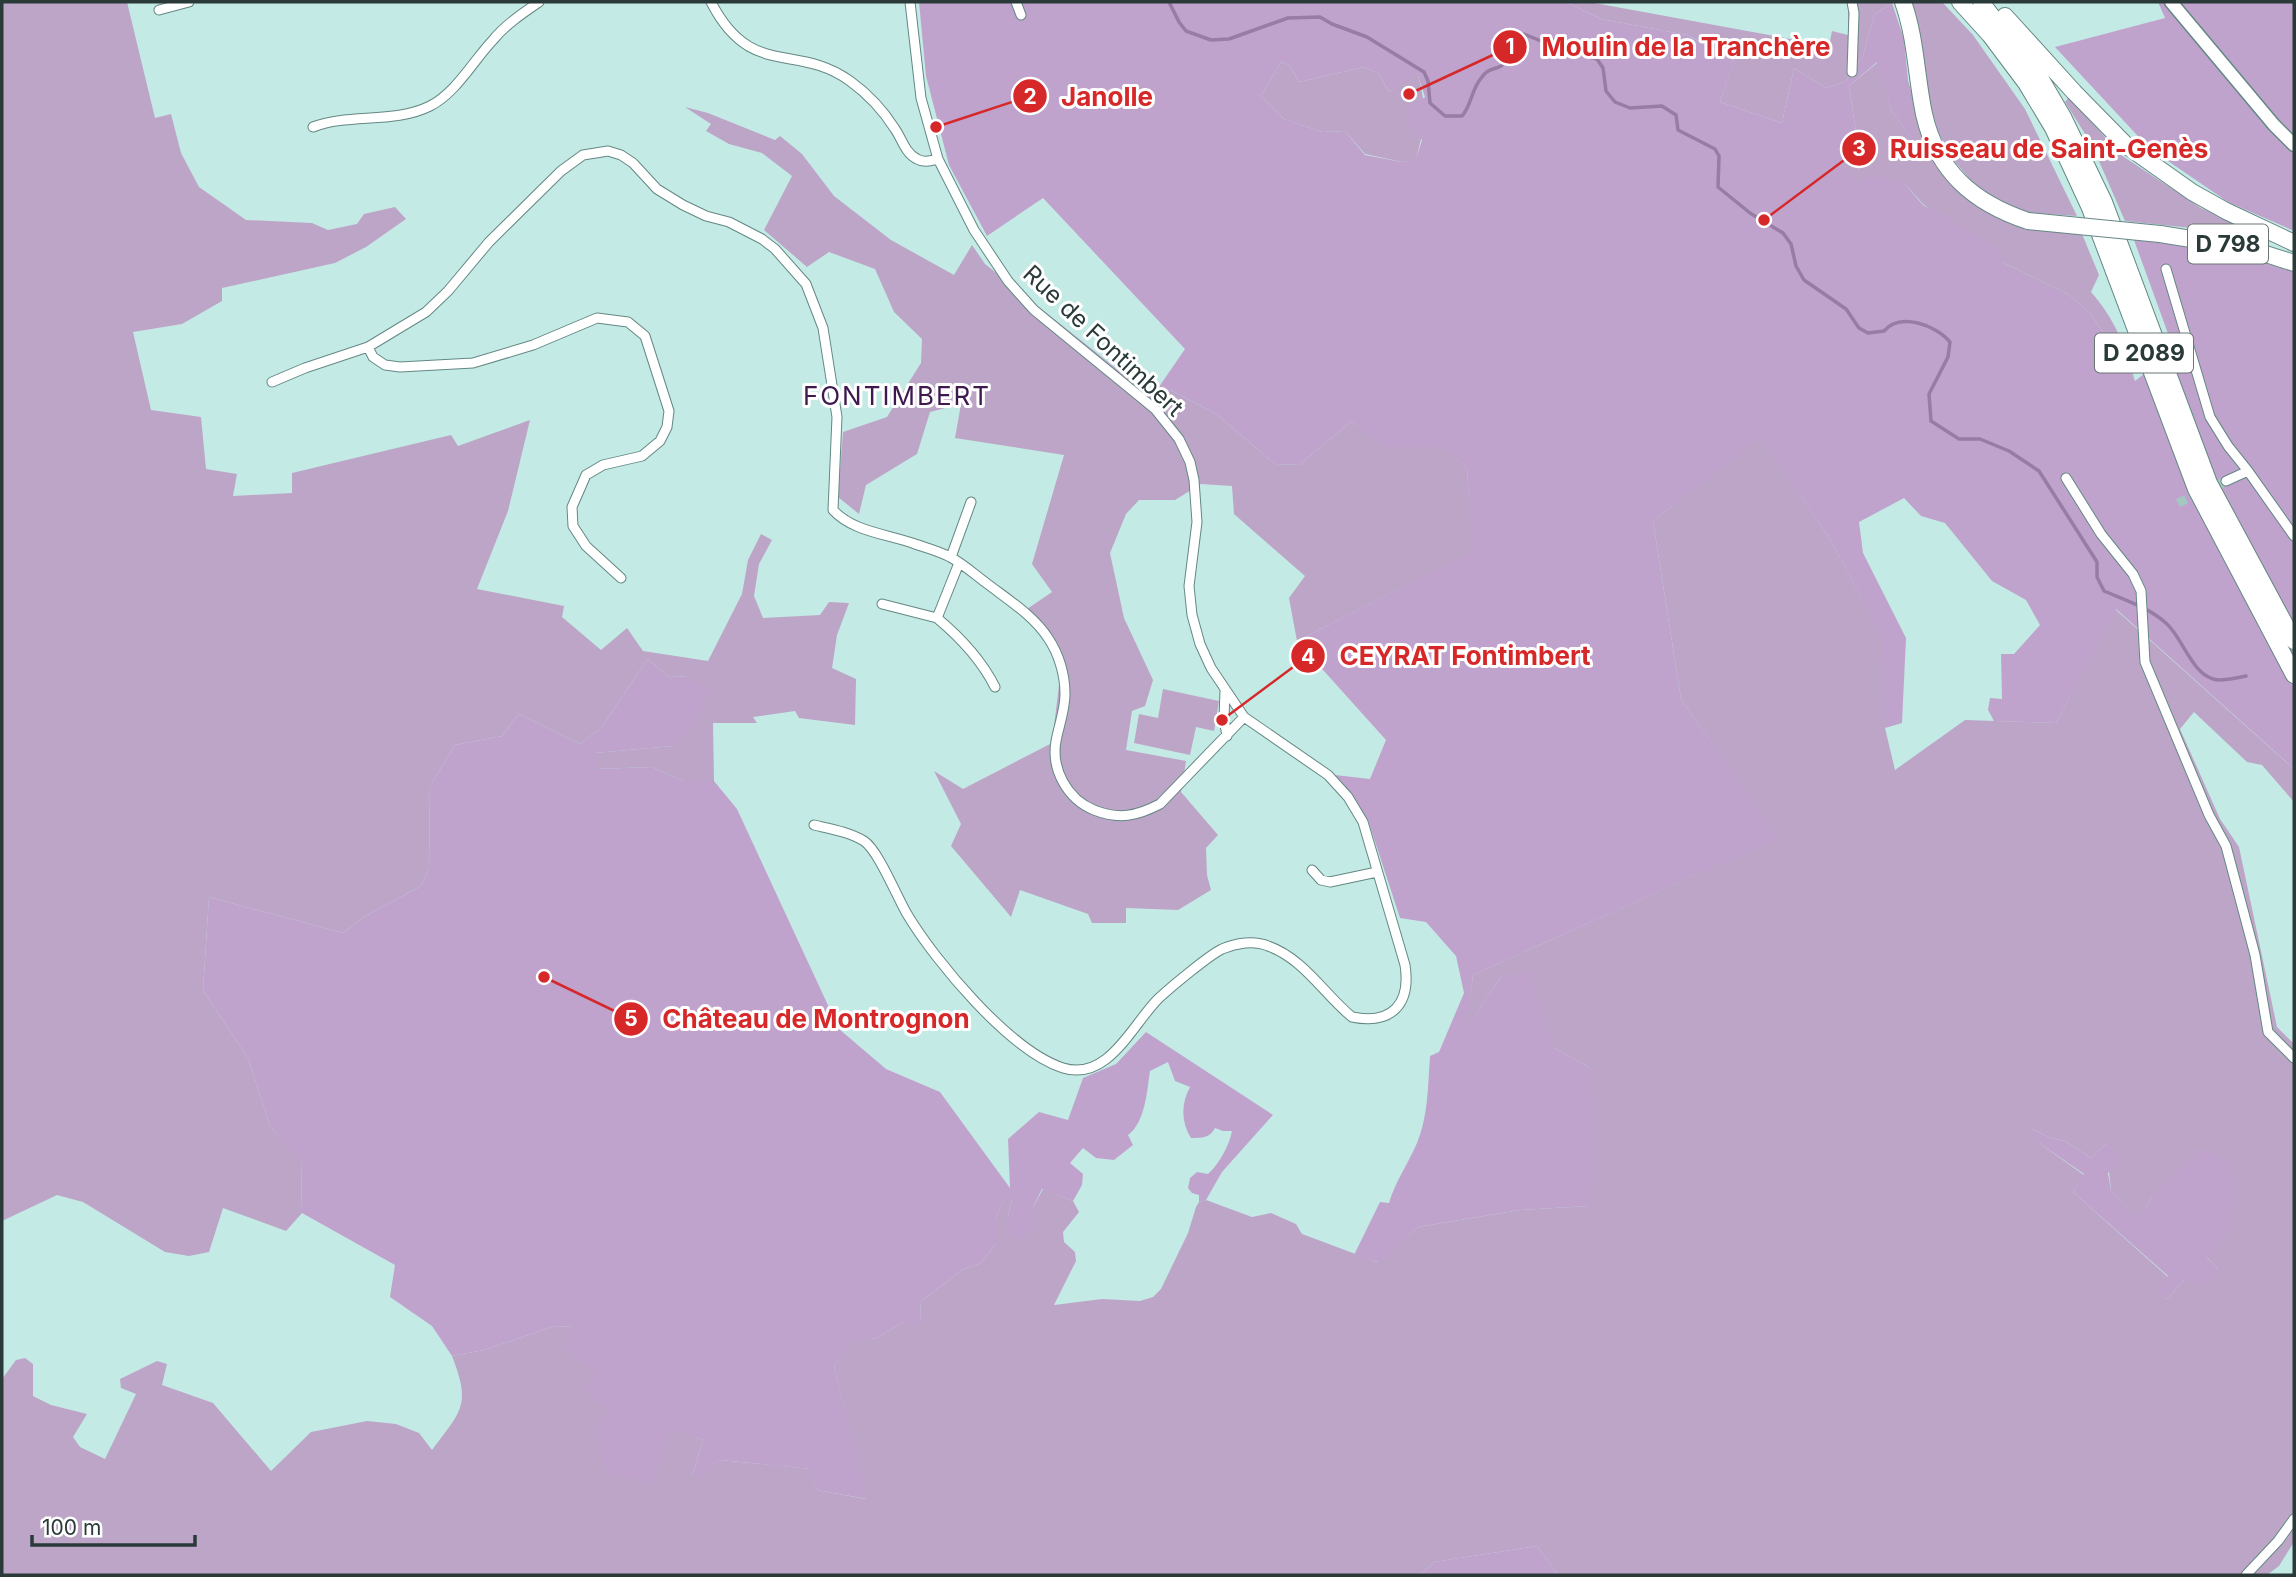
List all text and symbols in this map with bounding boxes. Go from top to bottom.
callout: Moulin de la Tranchère [1493,23,1845,70]
text: Moulin de la Tranchère [1542,31,1830,62]
text: 1 [1505,34,1515,59]
callout: Janolle [1012,73,1167,120]
text: Janolle [1061,81,1153,112]
text: 2 [1023,84,1037,109]
callout: Ruisseau de Saint-Genès [1841,125,2223,172]
text: Ruisseau de Saint-Genès [1890,133,2208,164]
text: 3 [1852,136,1866,161]
road number: D 798 [2188,224,2268,264]
street label: Rue de Fontimbert [1017,259,1189,422]
road number: D 2089 [2095,334,2193,372]
district label: FONTIMBERT [803,380,991,411]
callout: CEYRAT Fontimbert [1291,633,1605,680]
text: CEYRAT Fontimbert [1339,640,1591,671]
text: 4 [1301,644,1315,669]
callout: Château de Montrognon [613,995,984,1042]
text: Château de Montrognon [662,1003,970,1034]
text: 5 [624,1006,638,1031]
scale bar [32,1504,194,1548]
text: 100 m [42,1515,101,1540]

